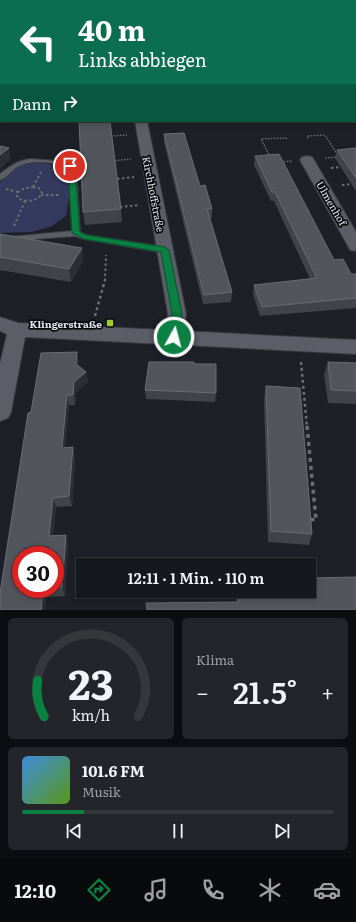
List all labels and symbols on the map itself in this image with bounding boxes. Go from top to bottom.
pin [53,149,87,183]
street label: Kirchhoffstraße [139,155,169,233]
street label: Ulmenhof [313,178,351,229]
place label: Klingerstraße [30,316,102,331]
position arrow [153,316,195,358]
marker: Klingerstraße [105,318,115,328]
speed limit sign: 30 [12,546,64,598]

